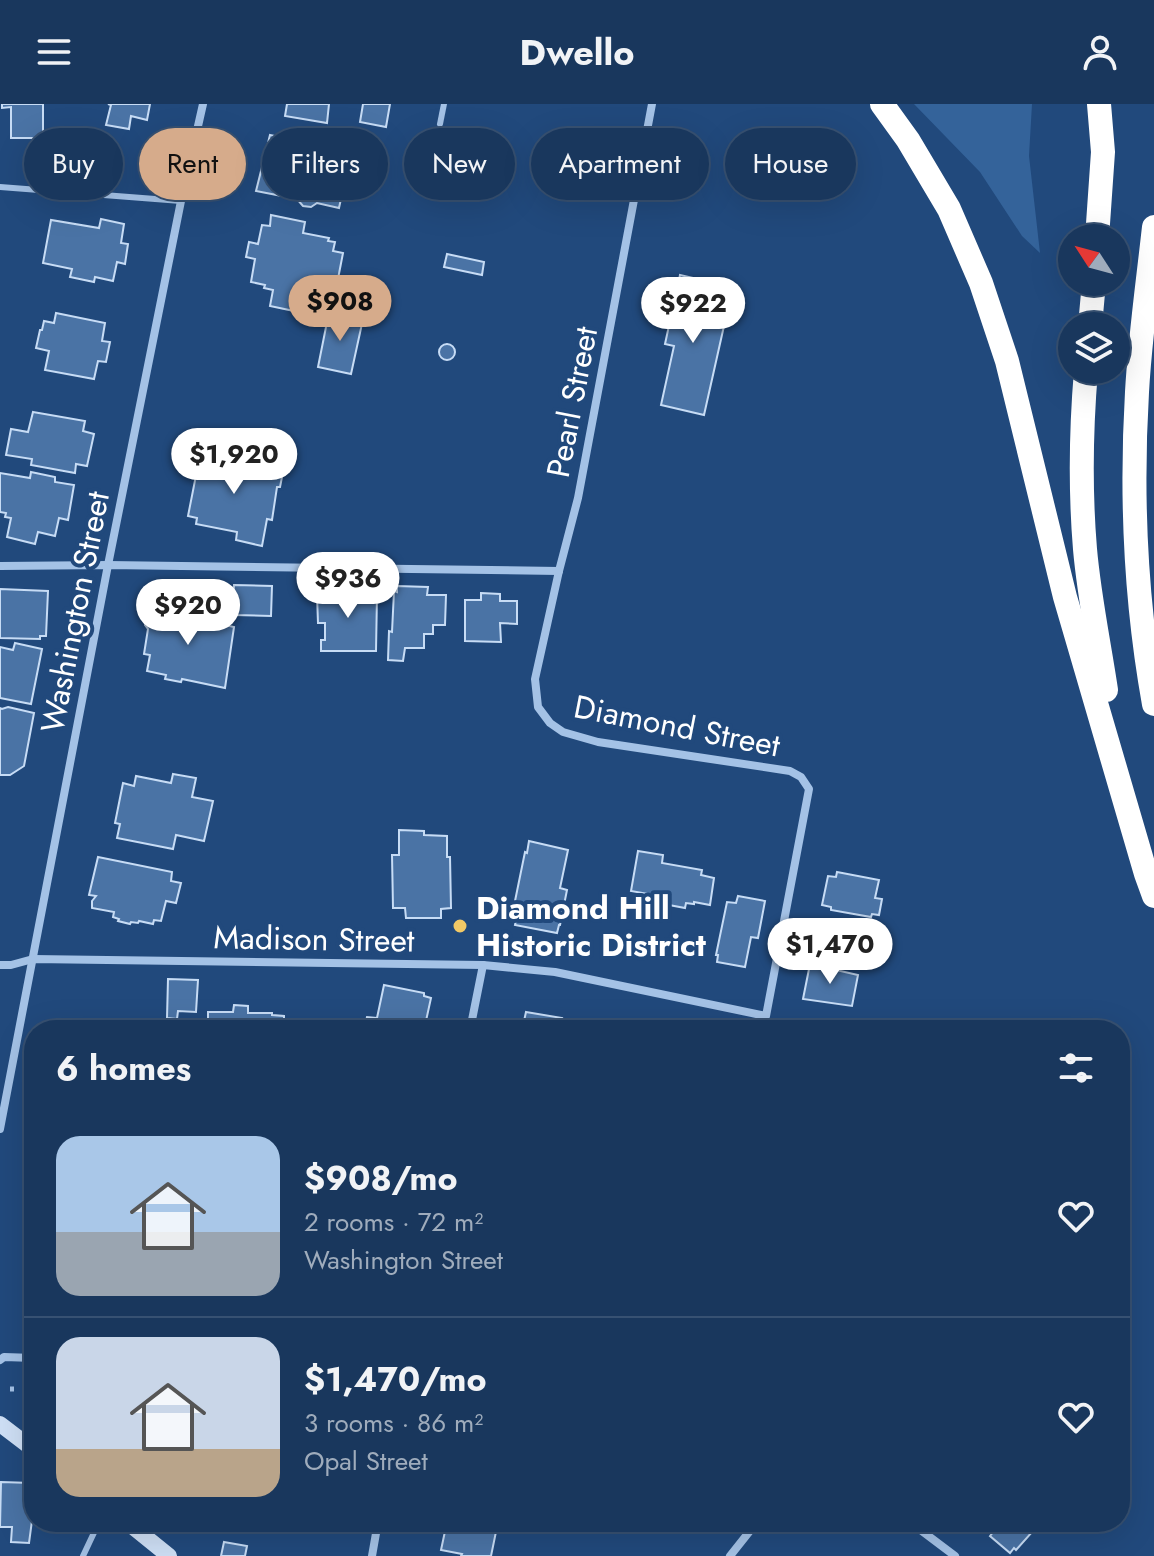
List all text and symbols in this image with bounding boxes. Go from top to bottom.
text: Dwello [519,26,635,78]
icon: menu [32,30,76,74]
icon: person [1078,30,1122,74]
chip: Buy [24,128,123,200]
chip: Rent [139,128,246,200]
chip: Filters [262,128,388,200]
chip: New [404,128,515,200]
chip: Apartment [531,128,709,200]
chip: House [725,128,856,200]
north arrow [1058,224,1130,296]
map controls [1058,224,1130,384]
pin: $908 [293,275,387,343]
pin: $922 [646,277,740,345]
text: $908 [306,282,374,320]
text: $922 [659,284,727,322]
button: layers [1058,312,1130,384]
street label: Pearl Street [535,322,609,481]
pin: $1,920 [169,428,299,496]
text: $1,920 [189,435,279,473]
street label: Washington Street [29,487,121,737]
pin: $936 [301,552,395,620]
text: $936 [314,559,382,597]
pin: $920 [141,579,235,647]
text: $920 [154,586,222,624]
street label: Diamond Street [570,683,784,769]
place label: Diamond Hill Historic District [476,885,707,968]
street label: Madison Street [213,914,415,964]
marker: Diamond Hill Historic District [451,917,469,935]
pin: $1,470 [765,918,895,986]
text: $1,470 [786,925,874,963]
text: 6 homes [56,1044,191,1093]
icon: filters [1054,1046,1098,1090]
text: $908/mo [304,1154,457,1203]
icon: home [120,1168,216,1264]
icon: heart [1054,1194,1098,1238]
text: 2 rooms · 72 m² [304,1203,483,1241]
text: Washington Street [304,1241,503,1279]
text: $1,470/mo [304,1355,486,1404]
icon: home [120,1369,216,1465]
icon: heart [1054,1395,1098,1439]
text: 3 rooms · 86 m² [304,1404,483,1442]
text: Opal Street [304,1442,428,1480]

